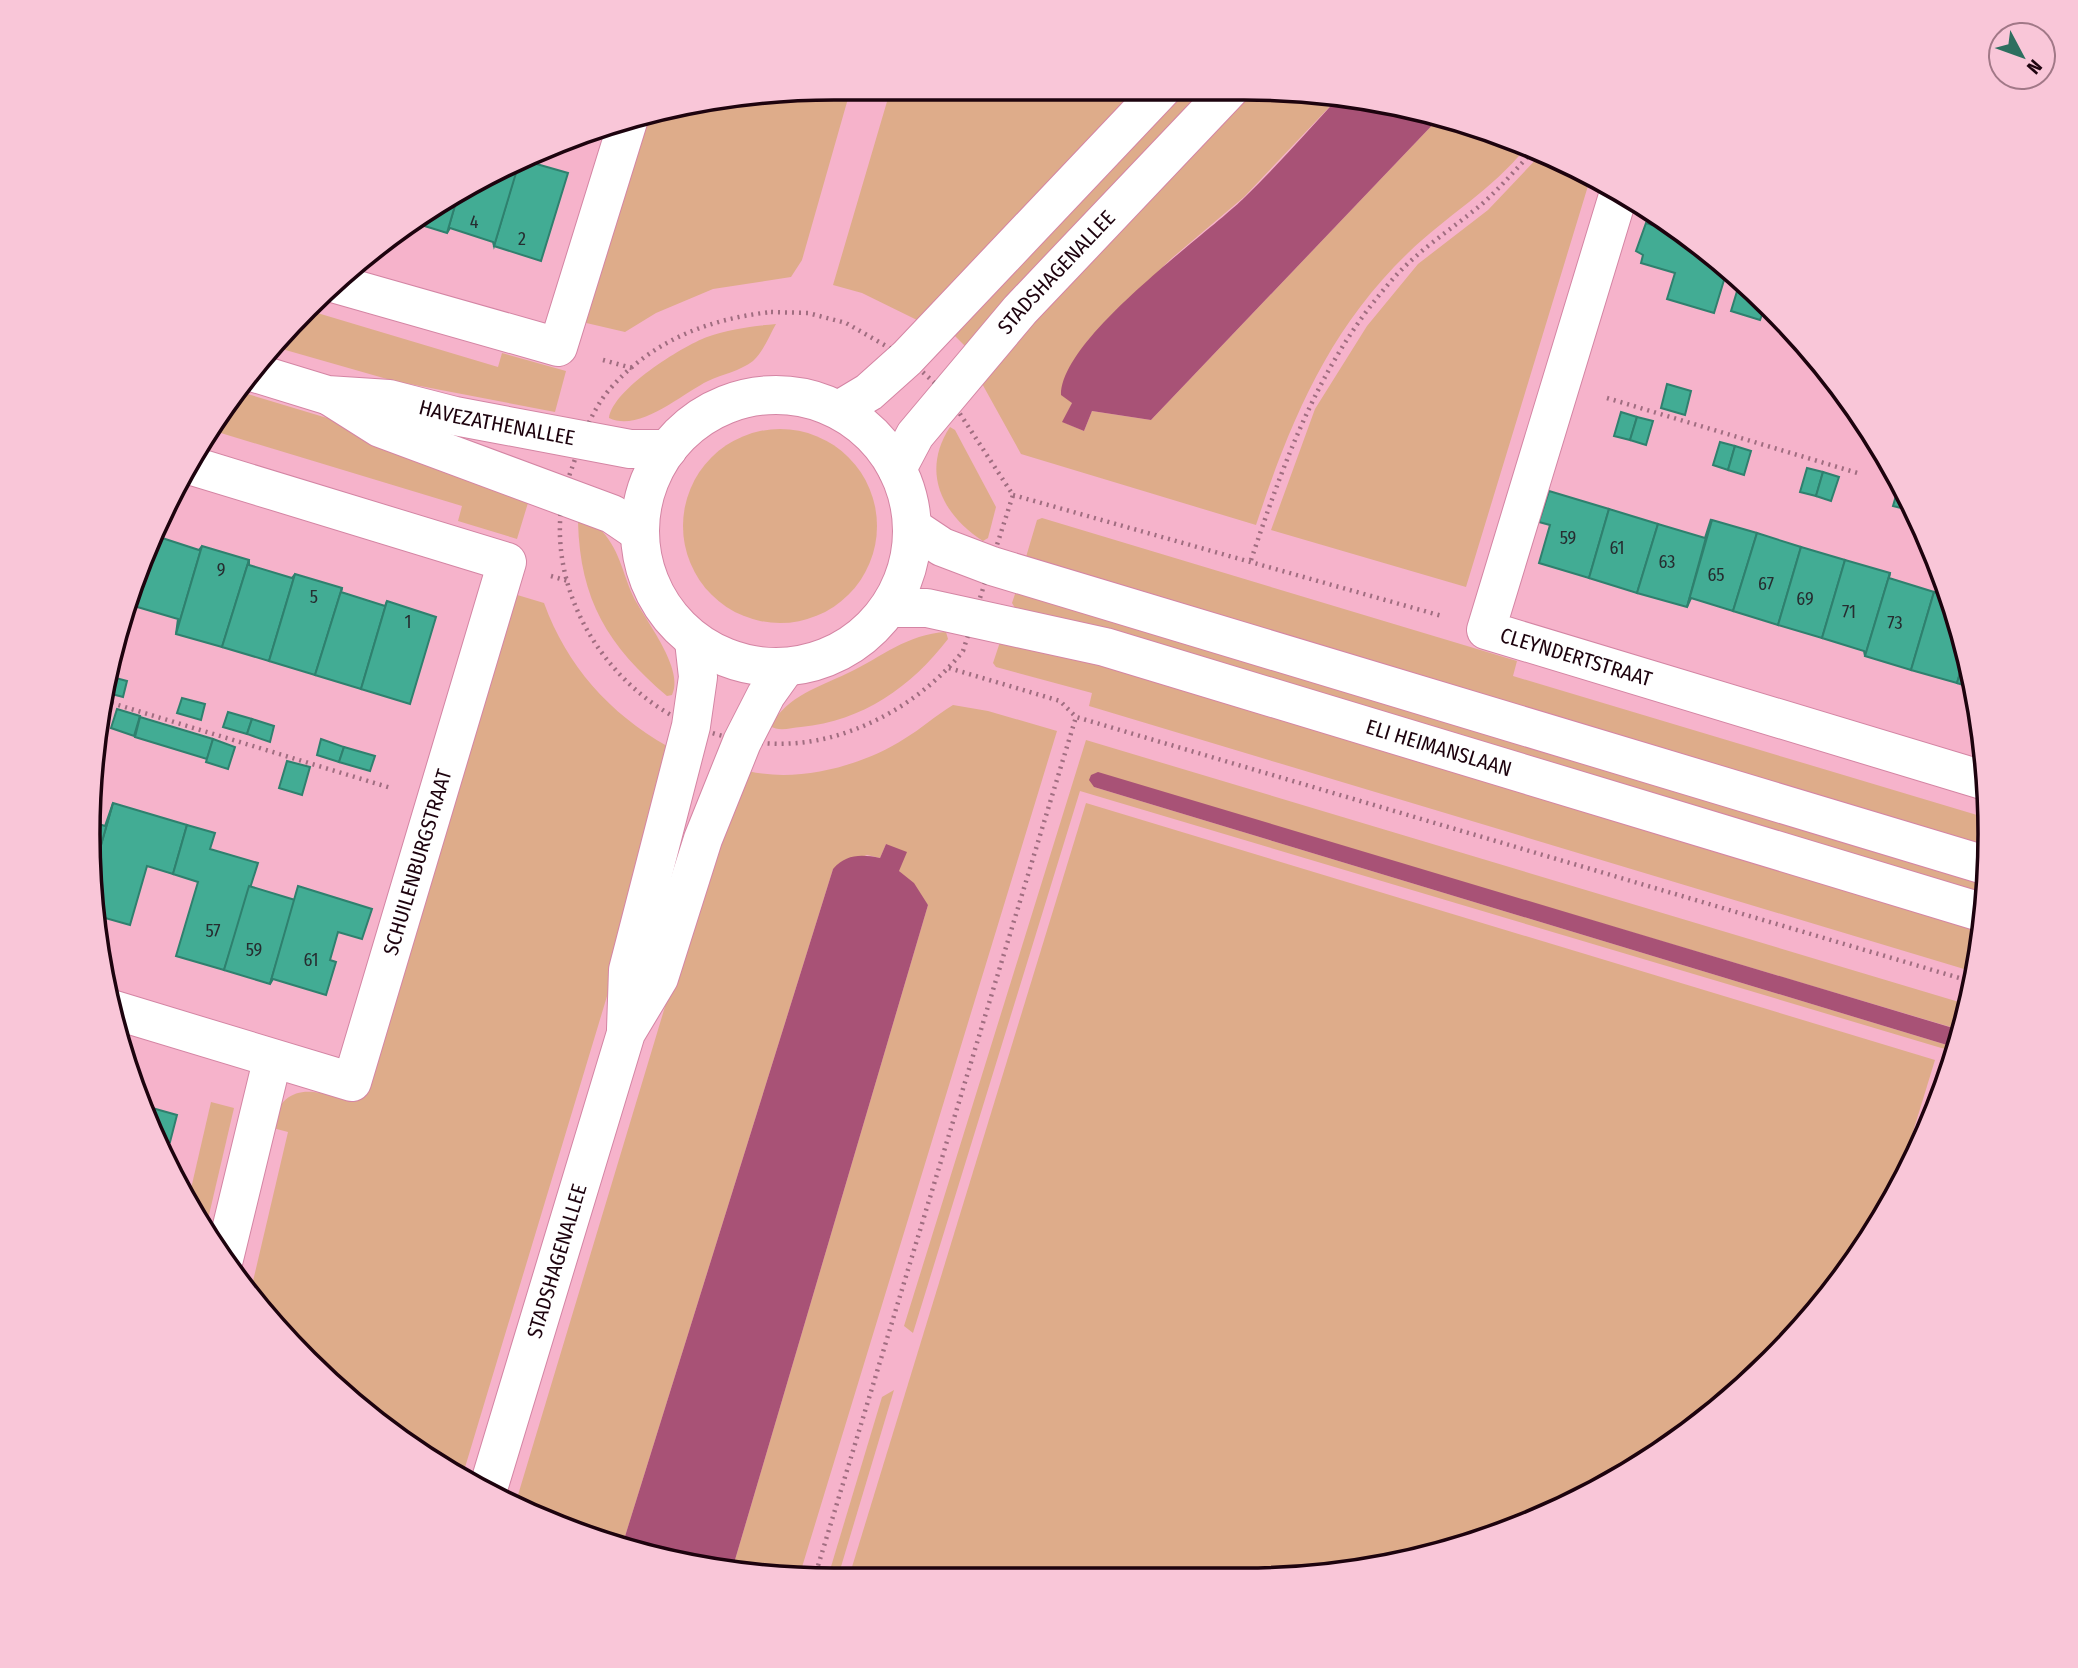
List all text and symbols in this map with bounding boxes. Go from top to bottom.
north arrow [1987,21,2057,91]
text: N [2022,55,2047,79]
street label: STADSHAGENALLEE [992,205,1121,340]
house number: 4 [470,211,479,233]
house number: 2 [518,228,526,250]
street label: HAVEZATHENALLEE [416,394,577,451]
house number: 59 [1560,527,1576,549]
house number: 61 [1609,537,1625,559]
house number: 63 [1659,551,1675,573]
house number: 9 [217,559,225,581]
house number: 65 [1707,564,1725,586]
house number: 67 [1758,573,1774,595]
house number: 5 [310,586,318,608]
house number: 69 [1796,588,1814,610]
house number: 71 [1842,601,1856,623]
house number: 1 [404,611,412,633]
house number: 73 [1887,612,1903,634]
street label: CLEYNDERTSTRAAT [1497,622,1655,692]
street label: ELI HEIMANSLAAN [1363,714,1515,782]
street label: SCHUILENBURGSTRAAT [377,766,458,958]
house number: 57 [205,920,221,942]
house number: 59 [246,939,262,961]
house number: 61 [303,949,319,971]
street label: STADSHAGENALLEE [521,1181,593,1342]

